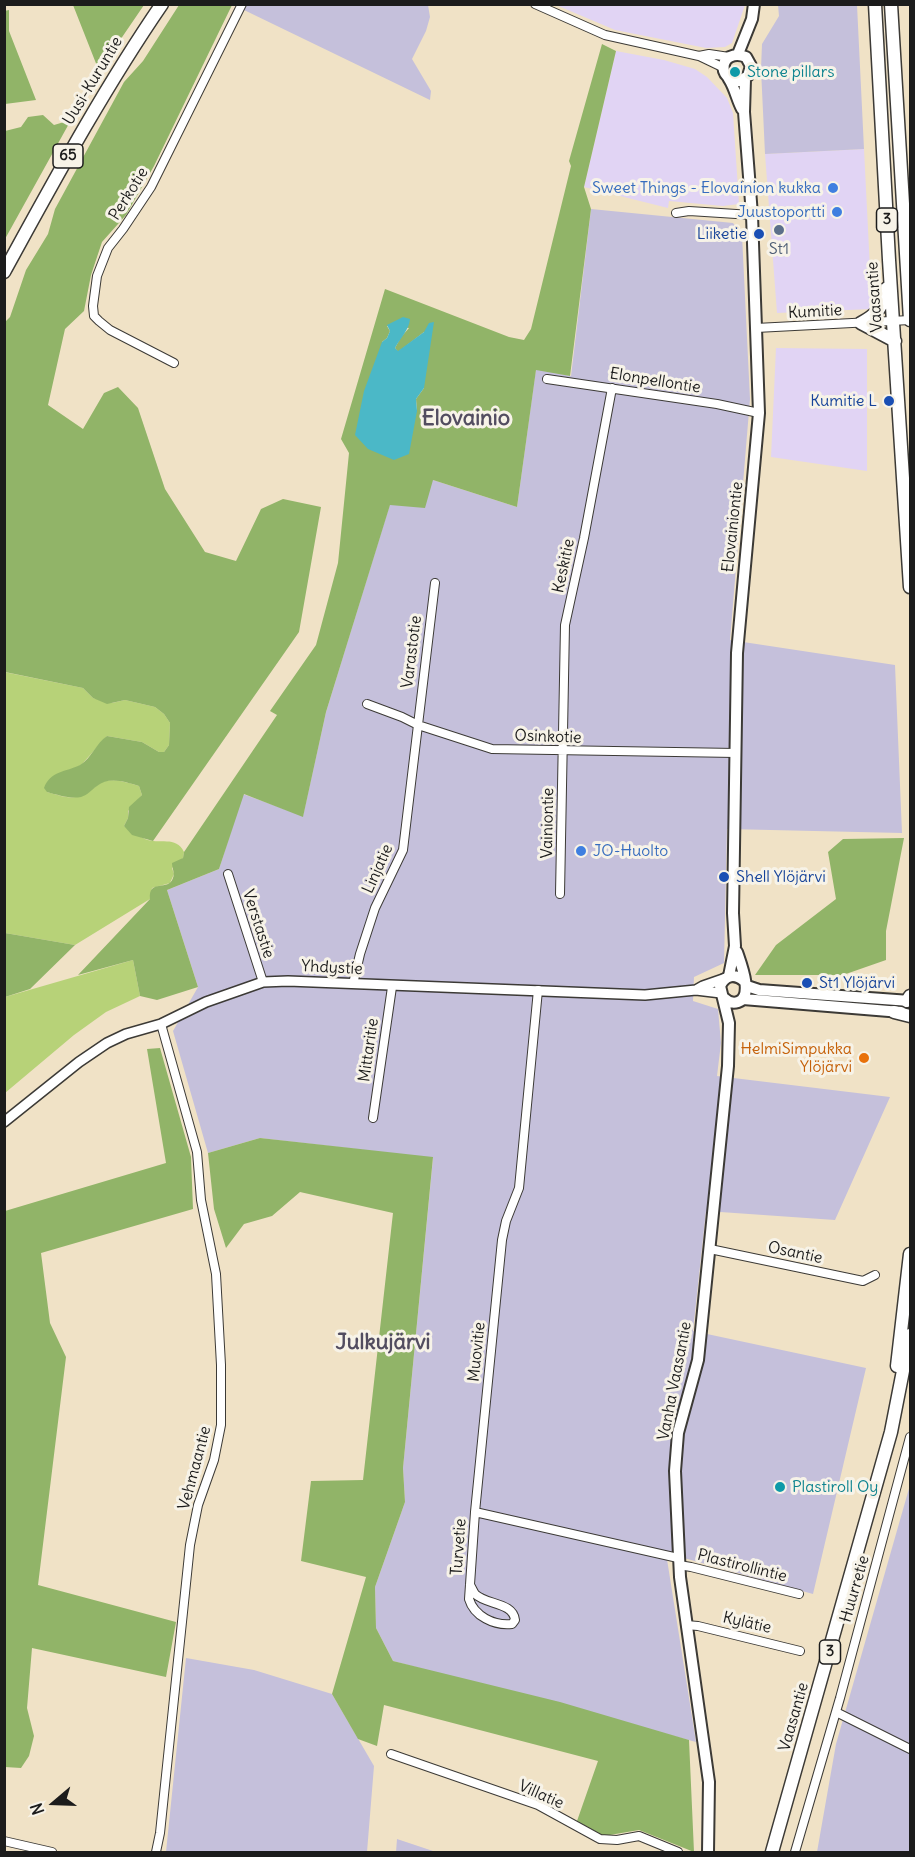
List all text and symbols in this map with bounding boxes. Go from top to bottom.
street label: Uusi-Kuruntie [59,33,127,129]
place label: Stone pillars [747,62,835,82]
marker: Stone pillars [728,65,742,79]
road number: 65 [53,144,83,168]
street label: Perkotie [105,164,153,224]
place label: Sweet Things - Elovainion kukka [592,178,821,198]
marker: Sweet Things - Elovainion kukka [826,181,840,195]
place label: Juustoportti [738,202,825,222]
marker: Juustoportti [830,205,844,219]
road number: 3 [876,208,898,232]
marker: St1 [772,223,786,237]
place label: Liiketie [697,224,747,244]
marker: Liiketie [752,227,766,241]
place label: St1 [769,239,789,259]
street label: Vaasantie [863,261,887,333]
street label: Kumitie [787,301,843,323]
street label: Elonpellontie [608,364,702,398]
place label: Kumitie L [810,391,877,411]
marker: Kumitie L [882,394,896,408]
district label: Elovainio [422,406,510,432]
street label: Elovainiontie [719,481,747,573]
street label: Keskitie [549,537,579,595]
street label: Varastotie [398,615,426,689]
street label: Osinkotie [514,726,582,748]
street label: Vainiontie [538,788,558,858]
street label: Linjatie [359,841,397,897]
place label: JO-Huolto [593,841,668,861]
marker: JO-Huolto [574,844,588,858]
place label: Shell Ylöjärvi [736,867,826,887]
marker: Shell Ylöjärvi [717,870,731,884]
street label: Verstastie [238,887,278,961]
street label: Yhdystie [301,957,363,979]
place label: St1 Ylöjärvi [819,973,895,993]
marker: St1 Ylöjärvi [800,976,814,990]
street label: Mittaritie [355,1017,383,1083]
place label: HelmiSimpukka Ylöjärvi [740,1039,852,1077]
marker: HelmiSimpukka Ylöjärvi [857,1051,871,1065]
street label: Osantie [766,1238,824,1268]
street label: Vanha Vaasantie [654,1320,696,1442]
street label: Muovitie [464,1321,490,1383]
district label: Julkujärvi [335,1330,431,1356]
street label: Vehmaantie [175,1424,215,1512]
place label: Plastiroll Oy [792,1477,878,1497]
marker: Plastiroll Oy [773,1480,787,1494]
street label: Turvetie [447,1518,471,1576]
street label: Plastirollintie [695,1546,789,1586]
street label: Huurretie [836,1553,874,1625]
street label: Kylätie [721,1608,773,1638]
road number: 3 [820,1640,840,1664]
street label: Vaasantie [775,1680,813,1754]
north arrow [24,1773,84,1833]
street label: Villatie [515,1777,567,1813]
text: N [26,1800,48,1817]

